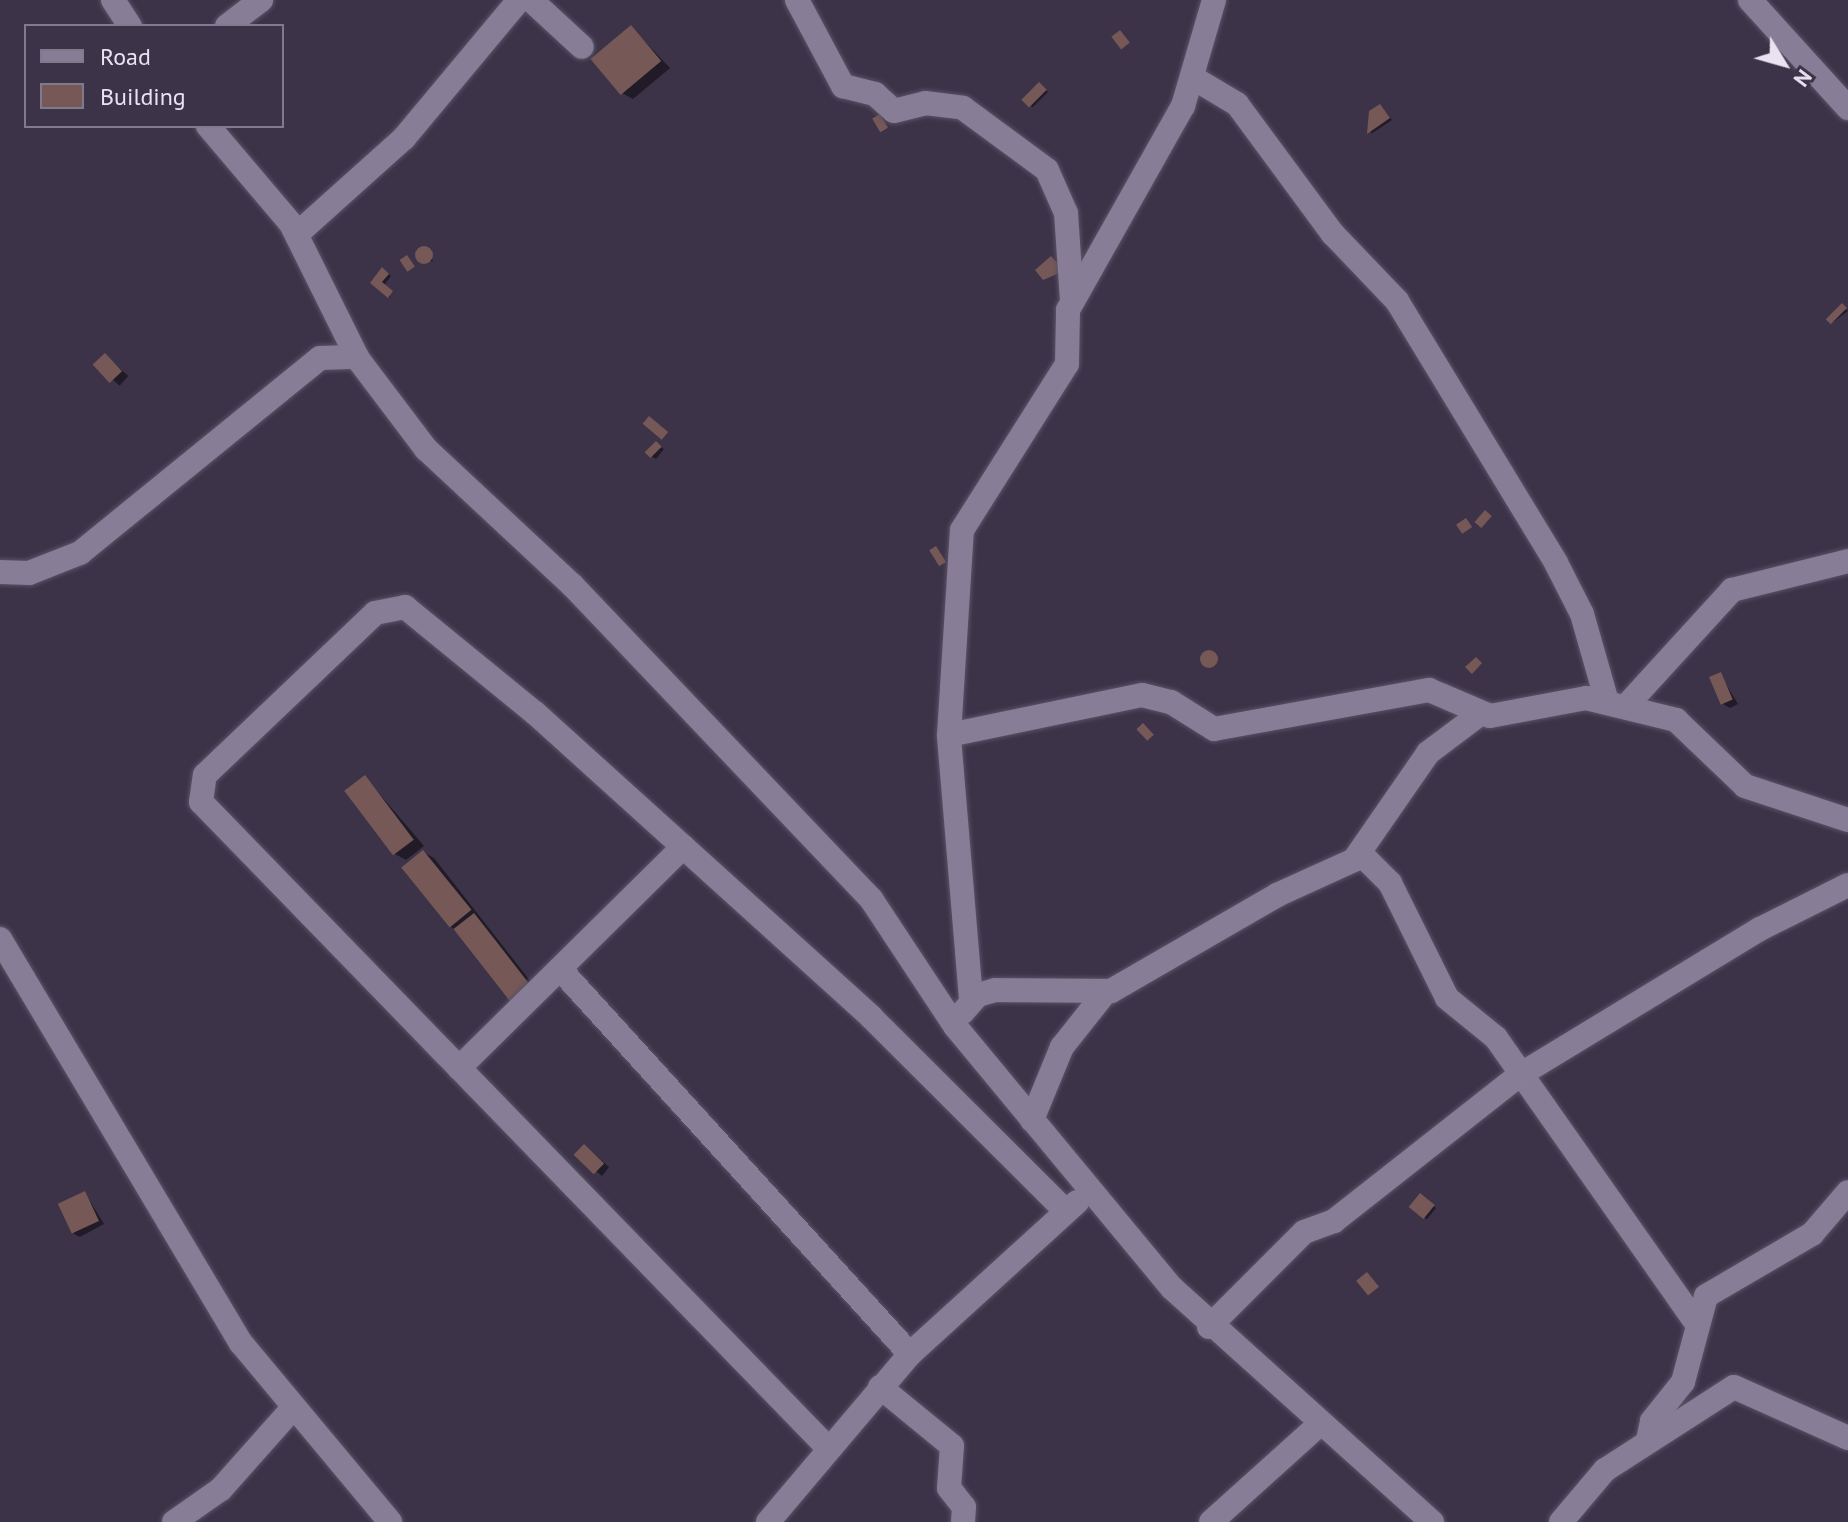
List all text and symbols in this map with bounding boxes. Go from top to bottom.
legend [24,24,284,128]
north arrow [1744,24,1824,104]
text: Road [100,41,151,72]
text: N [1788,64,1819,93]
text: Building [100,81,186,112]

